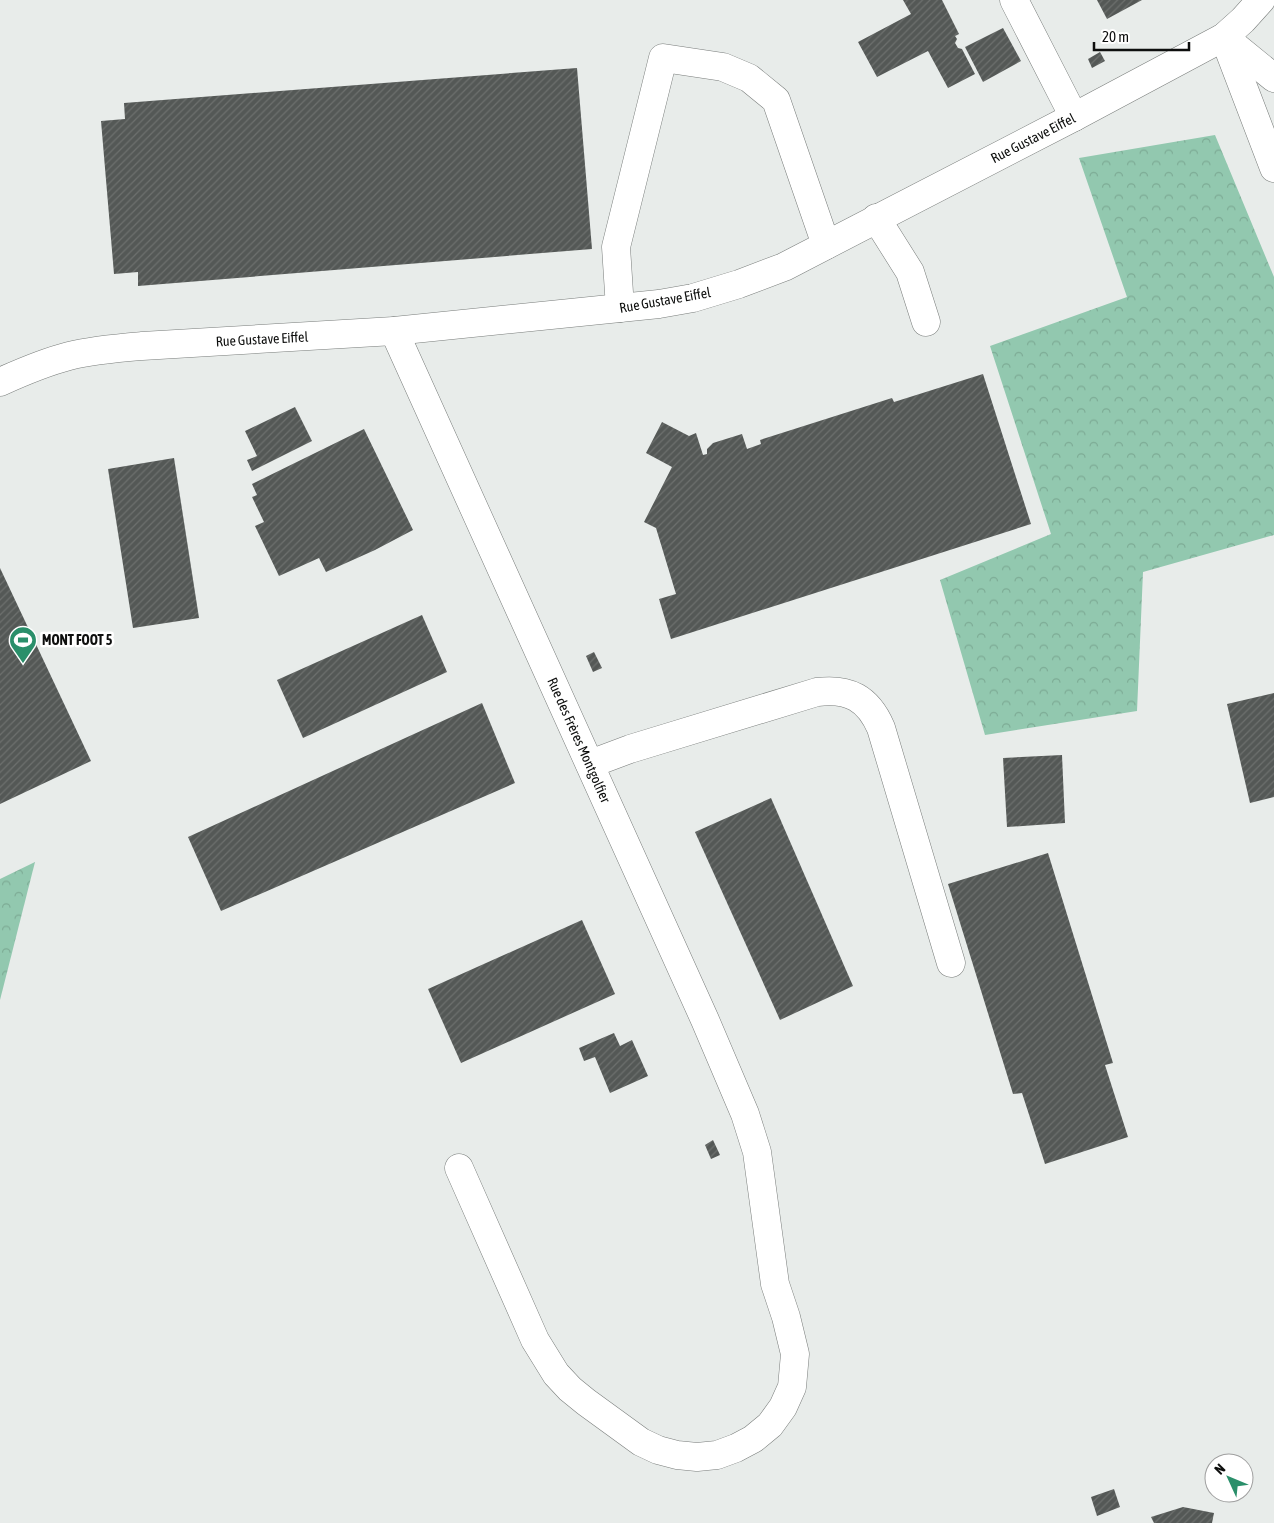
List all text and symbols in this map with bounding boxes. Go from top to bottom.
scale bar [1094,20,1189,52]
text: 20 m [1102,28,1129,45]
street label: Rue Gustave Eiffel [988,110,1078,166]
street label: Rue Gustave Eiffel [618,284,712,316]
street label: Rue Gustave Eiffel [215,329,309,349]
sports icon: MONT FOOT 5 [8,625,38,664]
place label: MONT FOOT 5 [42,632,113,648]
street label: Rue des Frères Montgolfier [544,675,614,806]
north arrow [1204,1453,1254,1503]
text: N [1211,1460,1228,1477]

